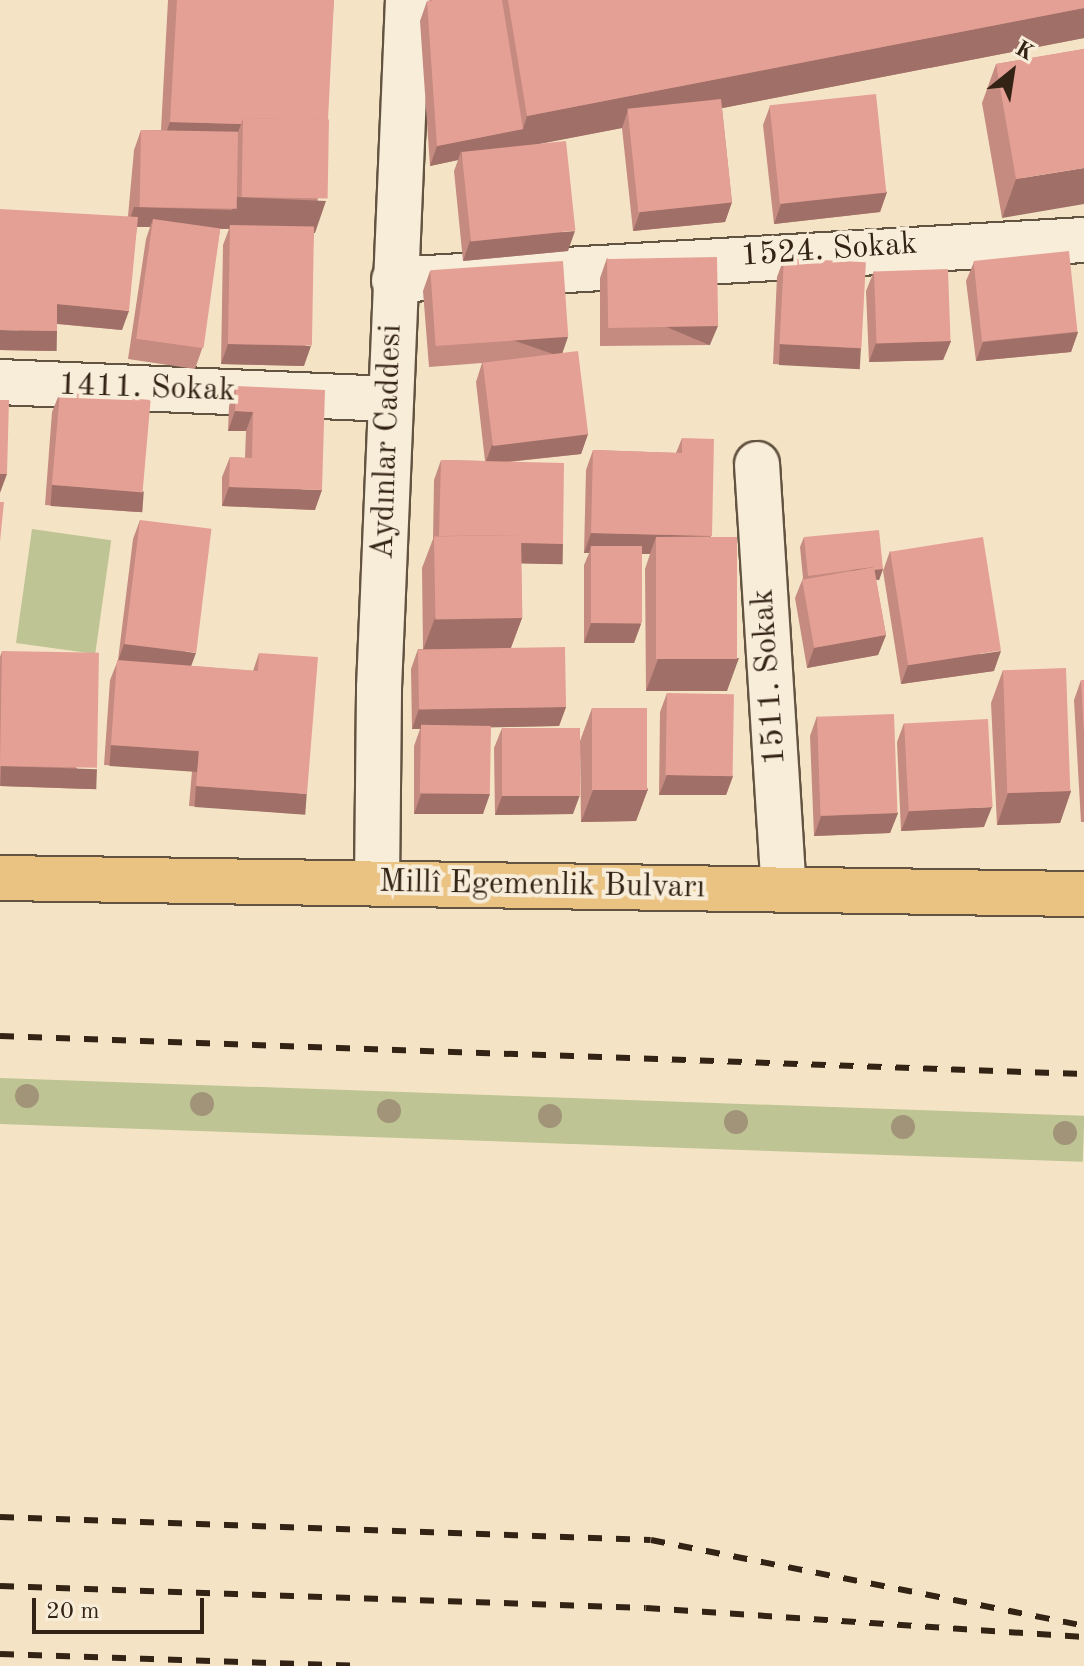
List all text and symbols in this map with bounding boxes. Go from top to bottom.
north arrow [972,32,1052,112]
text: K [1011,37,1037,65]
street label: 1524. Sokak [739,226,919,276]
street label: Aydınlar Caddesi [365,324,411,560]
street label: 1411. Sokak [58,367,236,411]
street label: 1511. Sokak [745,587,795,767]
street label: Millî Egemenlik Bulvarı [378,864,706,908]
scale bar [36,1582,208,1632]
text: 20 m [46,1600,100,1624]

